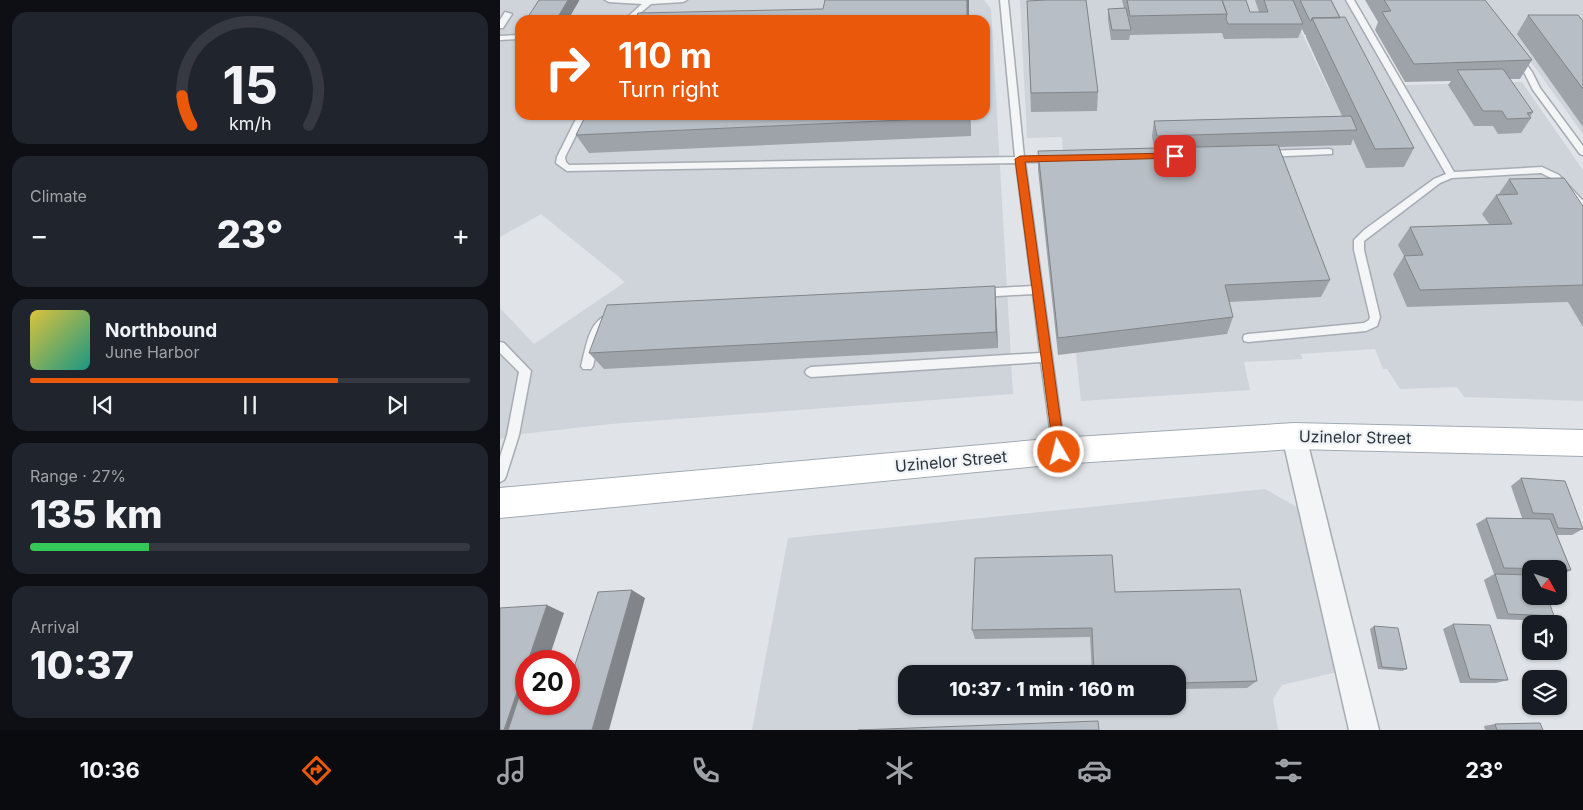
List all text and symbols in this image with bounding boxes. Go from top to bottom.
text: 110 m [618,34,712,76]
icon: right [535,35,600,100]
text: 15 [222,54,278,117]
text: Turn right [618,76,719,102]
text: km/h [229,113,271,134]
pin [1154,135,1196,177]
icon: arrive [1161,142,1189,170]
text: Climate [30,186,87,206]
text: 23° [217,211,283,257]
text: − [30,218,49,252]
text: + [451,218,470,252]
text: Northbound [105,319,217,342]
text: June Harbor [105,342,199,362]
icon: previous [89,391,117,419]
icon: pause [236,391,264,419]
icon: next [383,391,411,419]
position arrow [1032,425,1084,477]
street label: Uzinelor Street [1299,426,1411,448]
street label: Uzinelor Street [894,446,1008,476]
text: Range · 27% [30,466,126,486]
text: 135 km [30,491,163,537]
north arrow [1522,560,1568,605]
map controls [1522,560,1567,715]
button: sound [1522,615,1567,660]
text: Arrival [30,617,79,637]
text: 10:37 [30,642,134,688]
speed limit sign: 20 [515,650,580,715]
button: layers [1522,670,1567,715]
text: 10:37 · 1 min · 160 m [949,678,1135,701]
icon: directions [299,753,334,788]
icon: music [494,753,529,788]
icon: phone [688,753,723,788]
icon: climate [882,753,917,788]
icon: car [1077,753,1112,788]
icon: filters [1271,753,1306,788]
text: 10:36 [80,757,140,783]
text: 23° [1465,757,1503,783]

